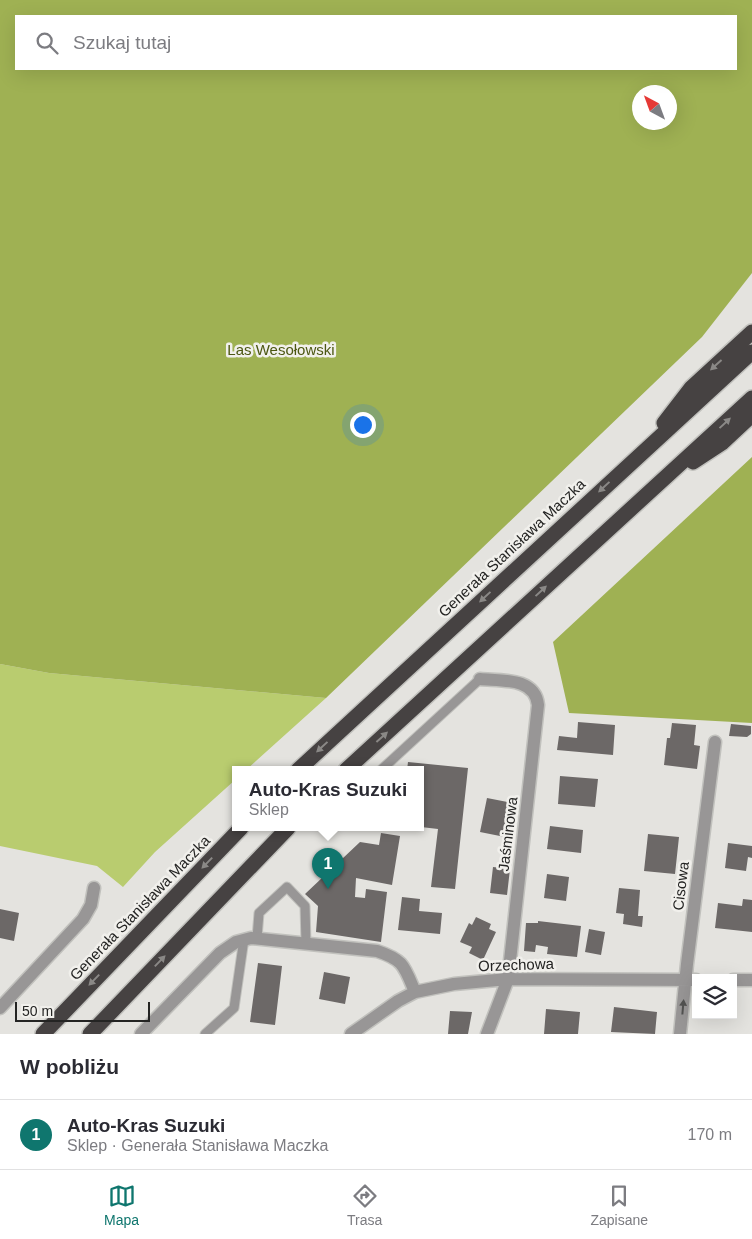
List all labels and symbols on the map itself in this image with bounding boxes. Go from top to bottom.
north arrow [632,85,677,130]
park label: Las Wesołowski [227,341,335,358]
one-way arrow [710,359,722,371]
your location [350,412,376,438]
one-way arrow [719,417,731,429]
street label: Generała Stanisława Maczka [435,475,589,620]
one-way arrow [599,481,611,493]
one-way arrow [535,585,548,596]
one-way arrow [479,591,491,603]
one-way arrow [375,731,387,743]
one-way arrow [317,741,329,753]
street label: Jaśminowa [494,795,521,872]
street label: Generała Stanisława Maczka [66,831,214,983]
pin: 1 [312,848,344,889]
one-way arrow [201,857,213,869]
street label: Cisowa [669,860,692,911]
one-way arrow [154,955,166,967]
street label: Orzechowa [478,955,555,974]
one-way arrow [88,974,100,986]
scale bar [15,999,150,1022]
one-way arrow [679,999,687,1015]

